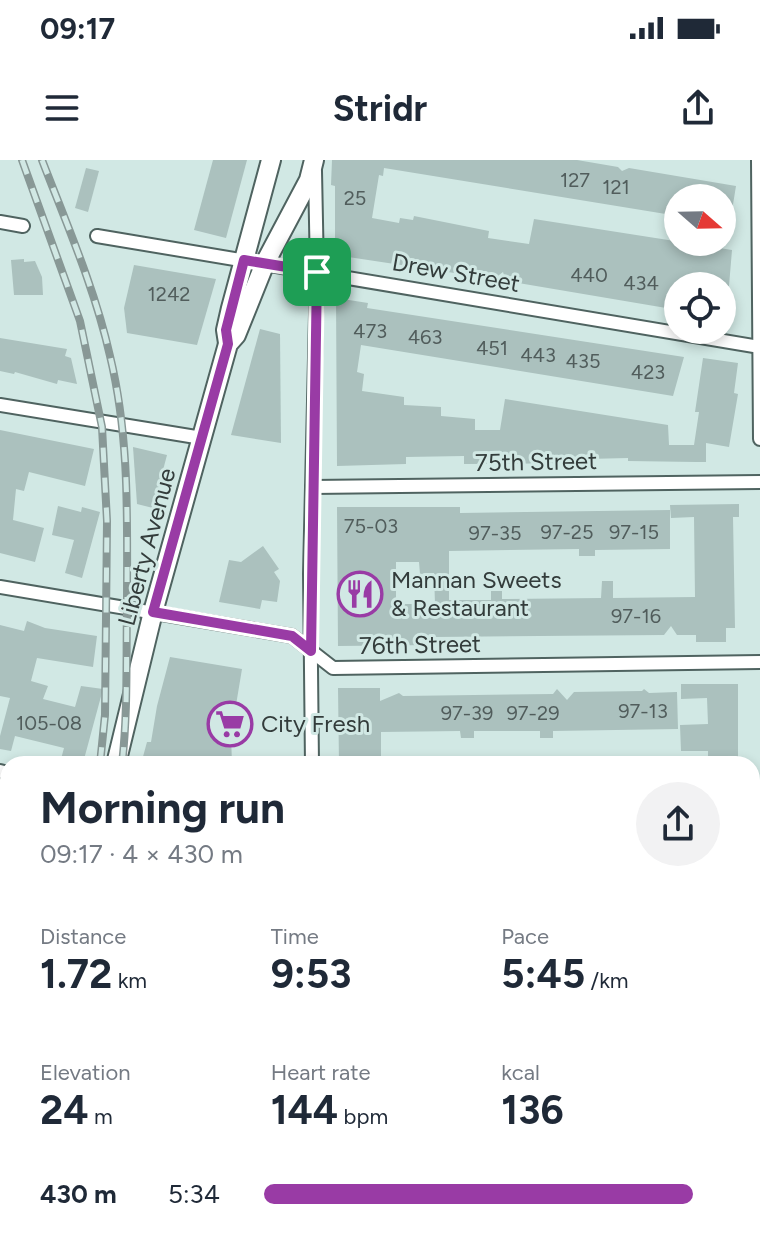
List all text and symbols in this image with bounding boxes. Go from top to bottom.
text: 09:17 [40,10,115,47]
icon: menu [40,86,84,130]
icon: share [676,86,720,130]
text: Stridr [333,87,427,130]
house number: 127 [560,168,590,192]
house number: 121 [602,175,630,199]
north arrow [664,184,736,256]
map controls [664,184,736,344]
house number: 25 [344,186,366,210]
pin [283,238,351,306]
street label: Drew Street [390,247,522,298]
icon: arrive [295,250,339,294]
house number: 440 [570,263,608,287]
house number: 434 [623,271,659,295]
button: locate [664,272,736,344]
house number: 1242 [147,282,191,306]
house number: 473 [353,319,387,343]
house number: 463 [408,325,442,349]
house number: 451 [476,336,508,360]
house number: 443 [520,343,556,367]
house number: 435 [566,349,600,373]
house number: 423 [631,360,665,384]
street label: 75th Street [475,446,597,477]
street label: Liberty Avenue [112,465,182,629]
house number: 75-03 [344,514,398,538]
house number: 97-25 [540,520,594,544]
house number: 97-15 [609,520,659,544]
house number: 97-35 [469,521,521,545]
place label: Mannan Sweets & Restaurant [391,565,562,622]
restaurant icon: Mannan Sweets & Restaurant [336,570,384,618]
house number: 97-16 [611,604,661,628]
street label: 76th Street [359,629,481,660]
house number: 97-13 [618,699,668,723]
supermarket icon: City Fresh [206,700,254,748]
house number: 97-39 [441,701,493,725]
house number: 97-29 [507,701,559,725]
place label: City Fresh [261,709,370,738]
house number: 105-08 [16,711,82,735]
text: Morning run [40,781,285,834]
button: share [636,782,720,866]
text: 09:17 · 4 × 430 m [40,838,243,870]
text: Distance [40,923,126,950]
text: Time [271,923,319,950]
text: Pace [501,923,549,950]
text: 1.72 [40,950,112,998]
text: 9:53 [271,950,351,998]
text: 5:45 [501,950,585,998]
text: km [112,967,147,994]
text: /km [585,967,629,994]
text: Elevation [40,1059,130,1086]
text: Heart rate [271,1059,371,1086]
text: kcal [501,1059,540,1086]
text: 24 [40,1086,88,1134]
text: 144 [271,1086,338,1134]
text: 136 [501,1086,564,1134]
text: m [88,1103,113,1130]
text: bpm [338,1103,388,1130]
text: 430 m [40,1178,117,1210]
text: 5:34 [168,1178,220,1210]

